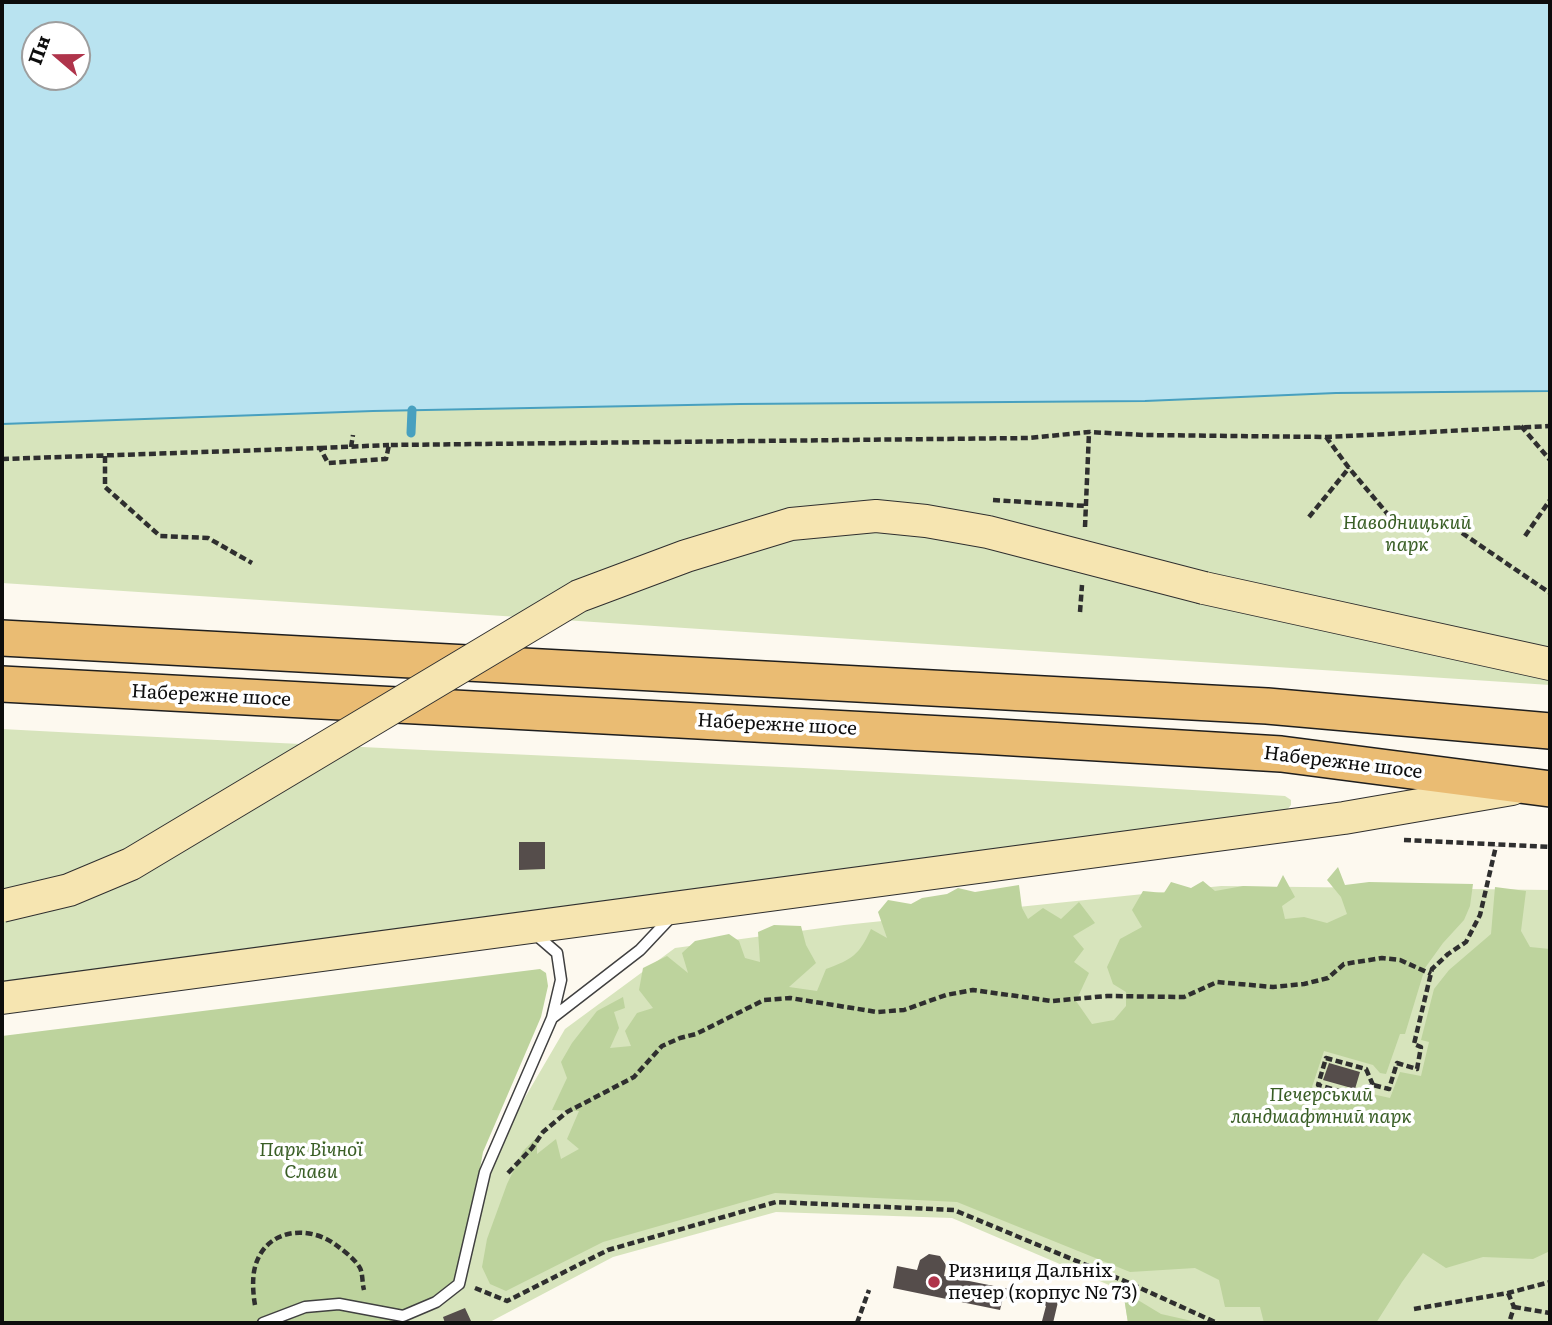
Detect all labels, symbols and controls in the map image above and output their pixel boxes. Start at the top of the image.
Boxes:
north arrow [21,21,91,91]
text: Пн [20,31,56,68]
park label: Наводницький парк [1342,512,1472,556]
street label: Набережне шосе [131,680,291,712]
street label: Набережне шосе [697,709,857,741]
street label: Набережне шосе [1262,742,1424,784]
park label: Печерський ландшафтний парк [1230,1084,1412,1128]
park label: Парк Вічної Слави [259,1139,363,1183]
place label: Ризниця Дальніх печер (корпус № 73) [948,1260,1138,1304]
marker: Ризниця Дальніх печер (корпус № 73) [926,1274,942,1290]

